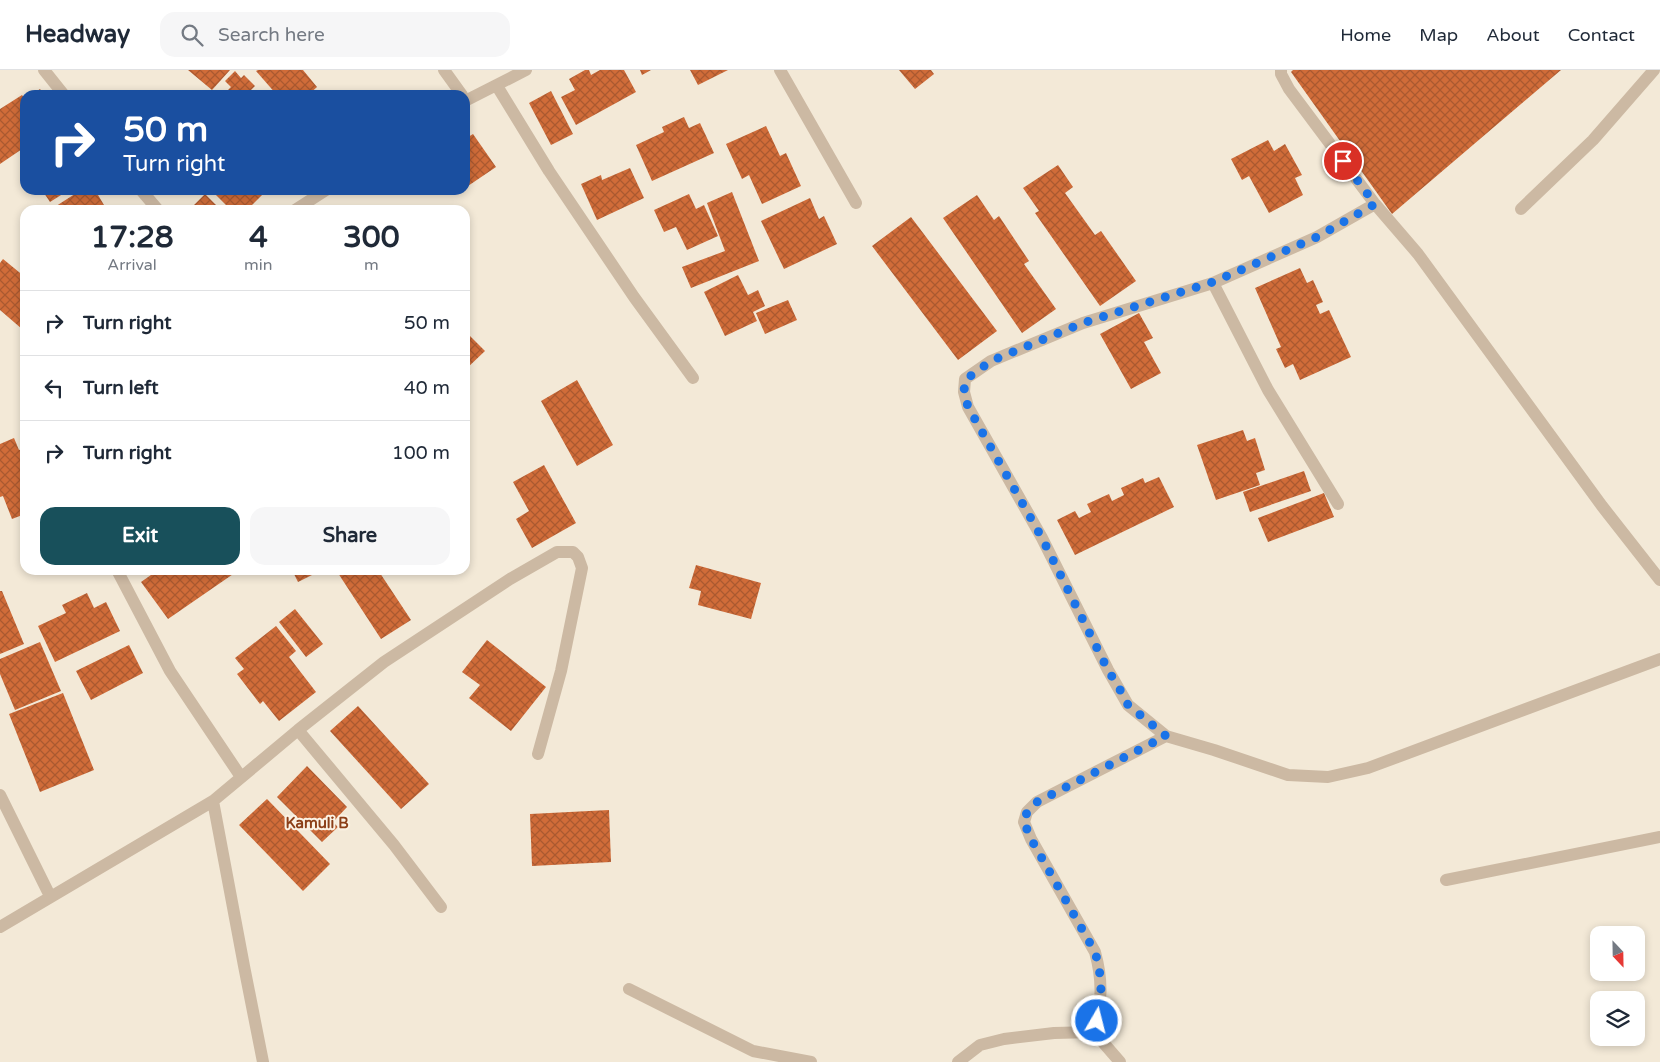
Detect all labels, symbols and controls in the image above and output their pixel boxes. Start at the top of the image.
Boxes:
search box [160,12,510,57]
text: Headway [25,20,130,49]
icon: search [178,21,206,49]
text: Search here [218,24,325,46]
text: Home [1340,24,1391,46]
text: Map [1419,24,1458,46]
text: About [1486,24,1540,46]
text: Contact [1568,24,1635,46]
text: 50 m [123,109,208,151]
icon: right [40,110,105,175]
pin [1322,140,1364,182]
icon: arrive [1329,147,1357,175]
text: Turn right [123,151,225,177]
text: 17:28 [90,219,174,256]
text: 4 [249,219,268,256]
text: 300 [343,219,400,256]
text: Arrival [107,255,157,275]
text: min [244,255,273,275]
text: m [364,255,379,275]
icon: right [40,309,68,337]
text: Turn right [83,312,171,334]
text: 50 m [404,312,450,334]
icon: left [40,374,68,402]
text: Turn left [83,377,159,399]
text: 40 m [404,377,450,399]
icon: right [40,439,68,467]
text: Turn right [83,442,171,464]
text: 100 m [392,442,450,464]
button: Exit [40,507,240,565]
button: Share [250,507,450,565]
district label: Kamuli B [285,814,349,832]
north arrow [1590,926,1645,981]
map controls [1590,926,1645,1046]
button: layers [1590,991,1645,1046]
position arrow [1070,994,1122,1046]

